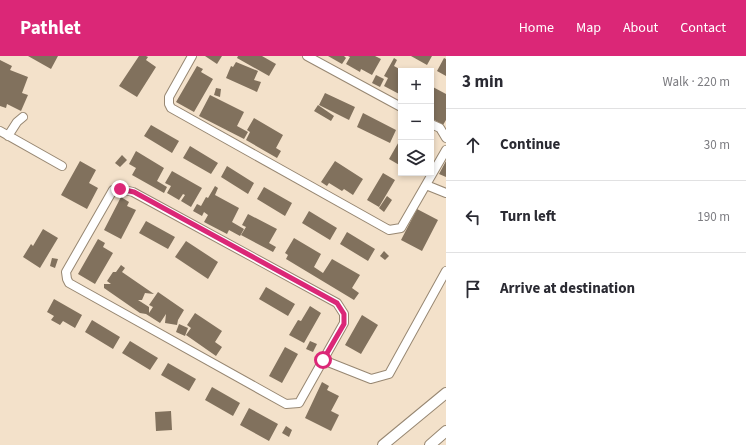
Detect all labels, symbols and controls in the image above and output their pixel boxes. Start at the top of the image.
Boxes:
text: Pathlet [20,15,81,42]
text: Home [519,18,554,38]
text: Map [576,18,601,38]
text: About [623,18,658,38]
text: Contact [680,18,726,38]
map controls [398,68,434,176]
button: + [398,68,434,104]
text: 3 min [462,70,503,94]
text: Walk · 220 m [662,73,730,91]
button: − [398,104,434,140]
icon: ahead [462,134,484,156]
text: Continue [500,134,560,155]
text: 30 m [704,136,730,154]
button: layers [398,140,434,176]
route end [111,180,129,198]
icon: left [462,206,484,228]
text: Turn left [500,206,556,227]
text: 190 m [697,208,730,226]
icon: arrive [462,278,484,300]
text: Arrive at destination [500,278,635,299]
route start [314,351,332,369]

